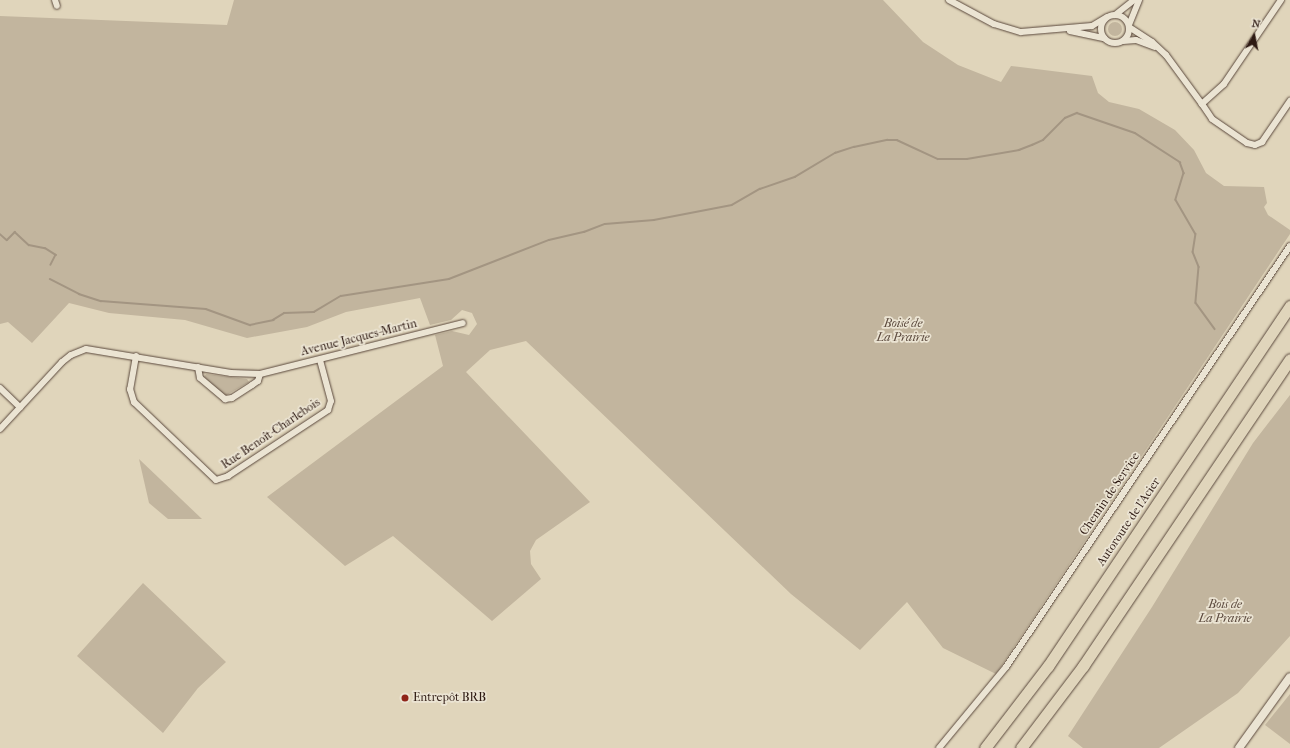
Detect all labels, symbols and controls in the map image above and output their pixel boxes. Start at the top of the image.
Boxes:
north arrow [1234,16,1274,56]
text: N [1251,17,1261,31]
street label: Avenue Jacques-Martin [299,317,419,359]
park label: Boisé de La Prairie [877,317,929,345]
street label: Rue Benoît-Charlebois [219,396,323,472]
street label: Chemin de Service [1077,450,1143,538]
street label: Autoroute de l'Acier [1094,475,1164,569]
park label: Bois de La Prairie [1199,598,1251,626]
place label: Entrepôt BRB [413,691,486,705]
marker: Entrepôt BRB [400,693,410,703]

